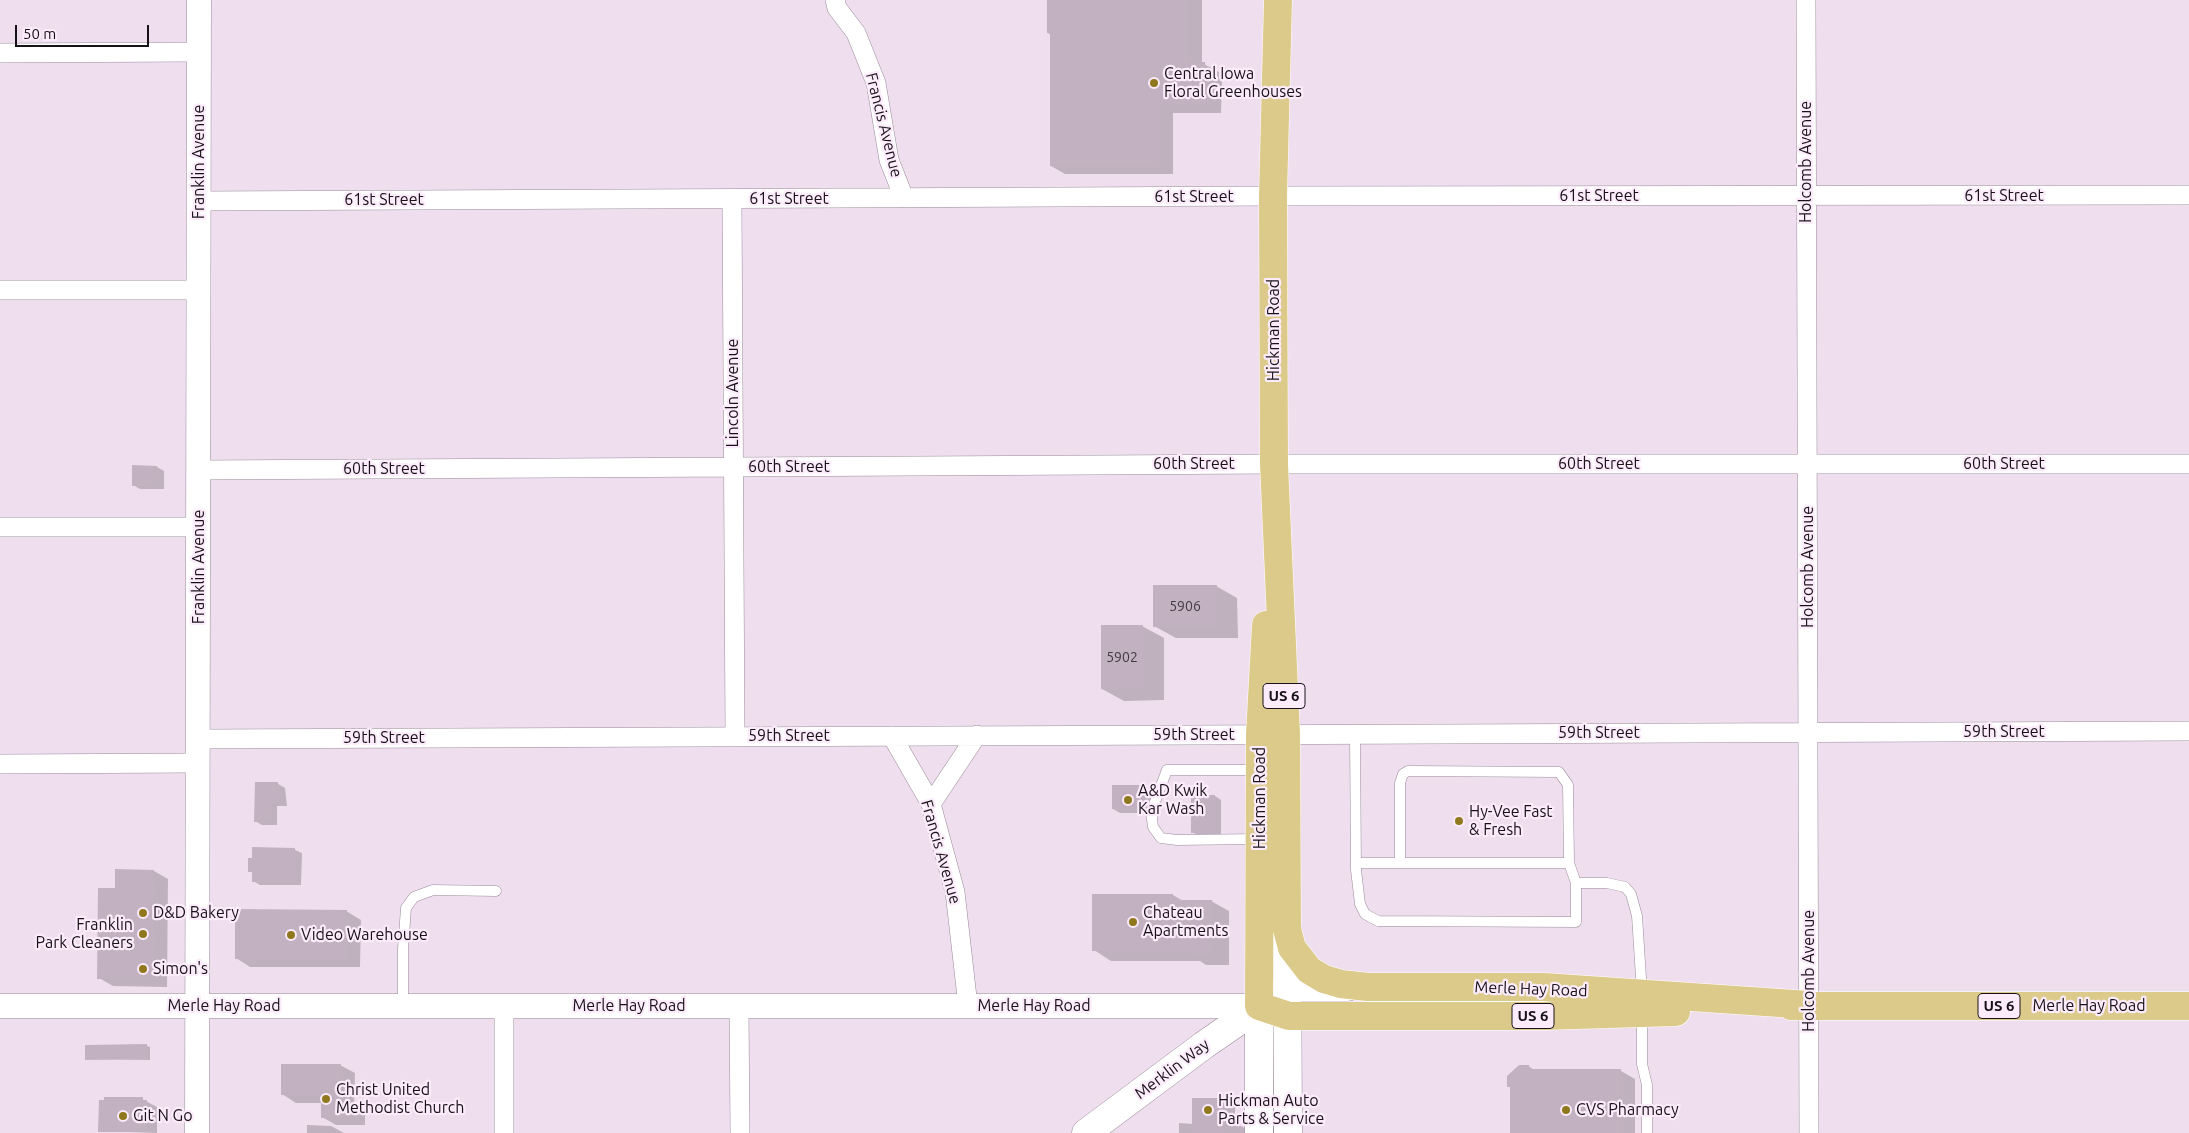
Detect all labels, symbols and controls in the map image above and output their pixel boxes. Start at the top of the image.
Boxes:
scale bar [18,15,151,47]
text: 50 m [23,25,56,42]
place label: Central Iowa Floral Greenhouses [1164,64,1302,102]
street label: Francis Avenue [862,71,906,179]
marker: Central Iowa Floral Greenhouses [1148,77,1160,89]
street label: Holcomb Avenue [1796,101,1816,223]
street label: Franklin Avenue [189,105,209,219]
street label: 61st Street [1559,186,1639,206]
street label: 61st Street [1964,186,2044,206]
street label: 61st Street [1154,187,1234,207]
street label: 61st Street [749,189,829,209]
street label: 61st Street [344,190,424,210]
street label: Hickman Road [1264,279,1284,381]
street label: Lincoln Avenue [723,339,743,447]
street label: 60th Street [1153,454,1235,474]
street label: 60th Street [1558,454,1640,474]
street label: 60th Street [1963,454,2045,474]
street label: 60th Street [748,457,830,477]
street label: 60th Street [343,459,425,479]
street label: Holcomb Avenue [1798,506,1818,628]
street label: Franklin Avenue [189,510,209,624]
house number: 5906 [1169,598,1201,614]
house number: 5902 [1106,649,1138,665]
road number: US 6 [1263,684,1305,708]
street label: 59th Street [1963,722,2045,742]
street label: 59th Street [1558,723,1640,743]
street label: 59th Street [1153,725,1235,745]
street label: 59th Street [748,726,830,746]
street label: 59th Street [343,728,425,748]
street label: Hickman Road [1250,747,1270,849]
place label: A&D Kwik Kar Wash [1138,781,1207,819]
marker: A&D Kwik Kar Wash [1122,794,1134,806]
street label: Francis Avenue [917,798,965,906]
place label: Hy-Vee Fast & Fresh [1469,802,1553,840]
marker: Hy-Vee Fast & Fresh [1453,815,1465,827]
place label: D&D Bakery [153,903,239,923]
place label: Chateau Apartments [1143,903,1228,941]
marker: D&D Bakery [137,907,149,919]
street label: Holcomb Avenue [1799,910,1819,1032]
place label: Franklin Park Cleaners [36,915,133,953]
marker: Chateau Apartments [1127,916,1139,928]
place label: Video Warehouse [301,925,428,945]
marker: Franklin Park Cleaners [137,928,149,940]
marker: Video Warehouse [285,929,297,941]
place label: Simon's [153,959,208,979]
marker: Simon's [137,963,149,975]
street label: Merle Hay Road [1474,977,1588,1001]
road number: US 6 [1978,994,2020,1018]
street label: Merle Hay Road [167,996,281,1016]
street label: Merle Hay Road [572,996,686,1016]
street label: Merle Hay Road [977,996,1091,1016]
street label: Merle Hay Road [2032,996,2146,1016]
road number: US 6 [1512,1004,1554,1028]
street label: Merklin Way [1131,1035,1213,1103]
place label: Christ United Methodist Church [336,1080,464,1118]
place label: Hickman Auto Parts & Service [1218,1091,1324,1129]
marker: Christ United Methodist Church [320,1093,332,1105]
place label: CVS Pharmacy [1576,1100,1679,1120]
marker: Hickman Auto Parts & Service [1202,1104,1214,1116]
marker: CVS Pharmacy [1560,1104,1572,1116]
place label: Git N Go [133,1106,193,1126]
marker: Git N Go [117,1110,129,1122]

